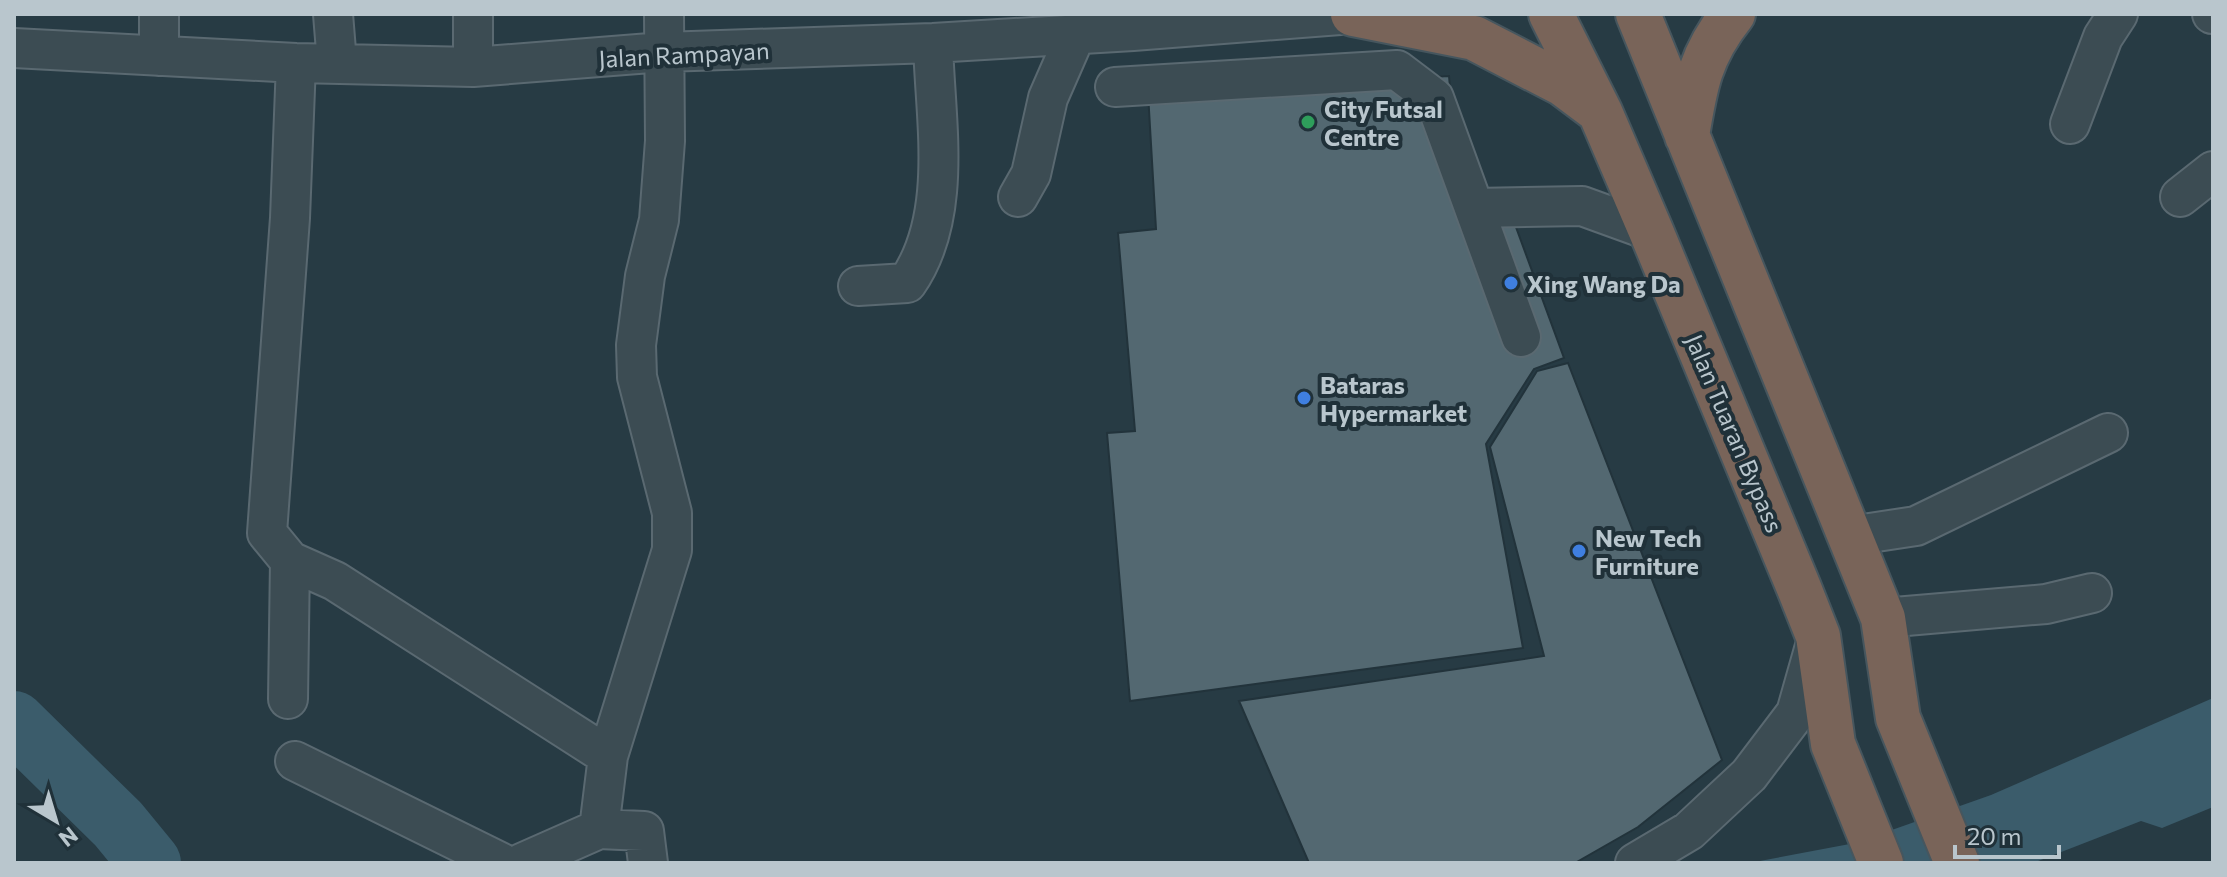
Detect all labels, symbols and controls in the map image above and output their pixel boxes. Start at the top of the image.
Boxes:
street label: Jalan Rampayan [598,35,770,73]
place label: City Futsal Centre [1324,94,1443,151]
marker: City Futsal Centre [1299,113,1317,131]
place label: Xing Wang Da [1527,269,1681,298]
marker: Xing Wang Da [1502,274,1520,292]
street label: Jalan Tuaran Bypass [1680,330,1790,536]
place label: Bataras Hypermarket [1320,370,1467,427]
marker: Bataras Hypermarket [1295,389,1313,407]
place label: New Tech Furniture [1595,523,1702,580]
marker: New Tech Furniture [1570,542,1588,560]
north arrow [16,781,96,861]
scale bar [1955,809,2059,859]
text: N [54,821,83,853]
text: 20 m [1967,821,2021,850]

